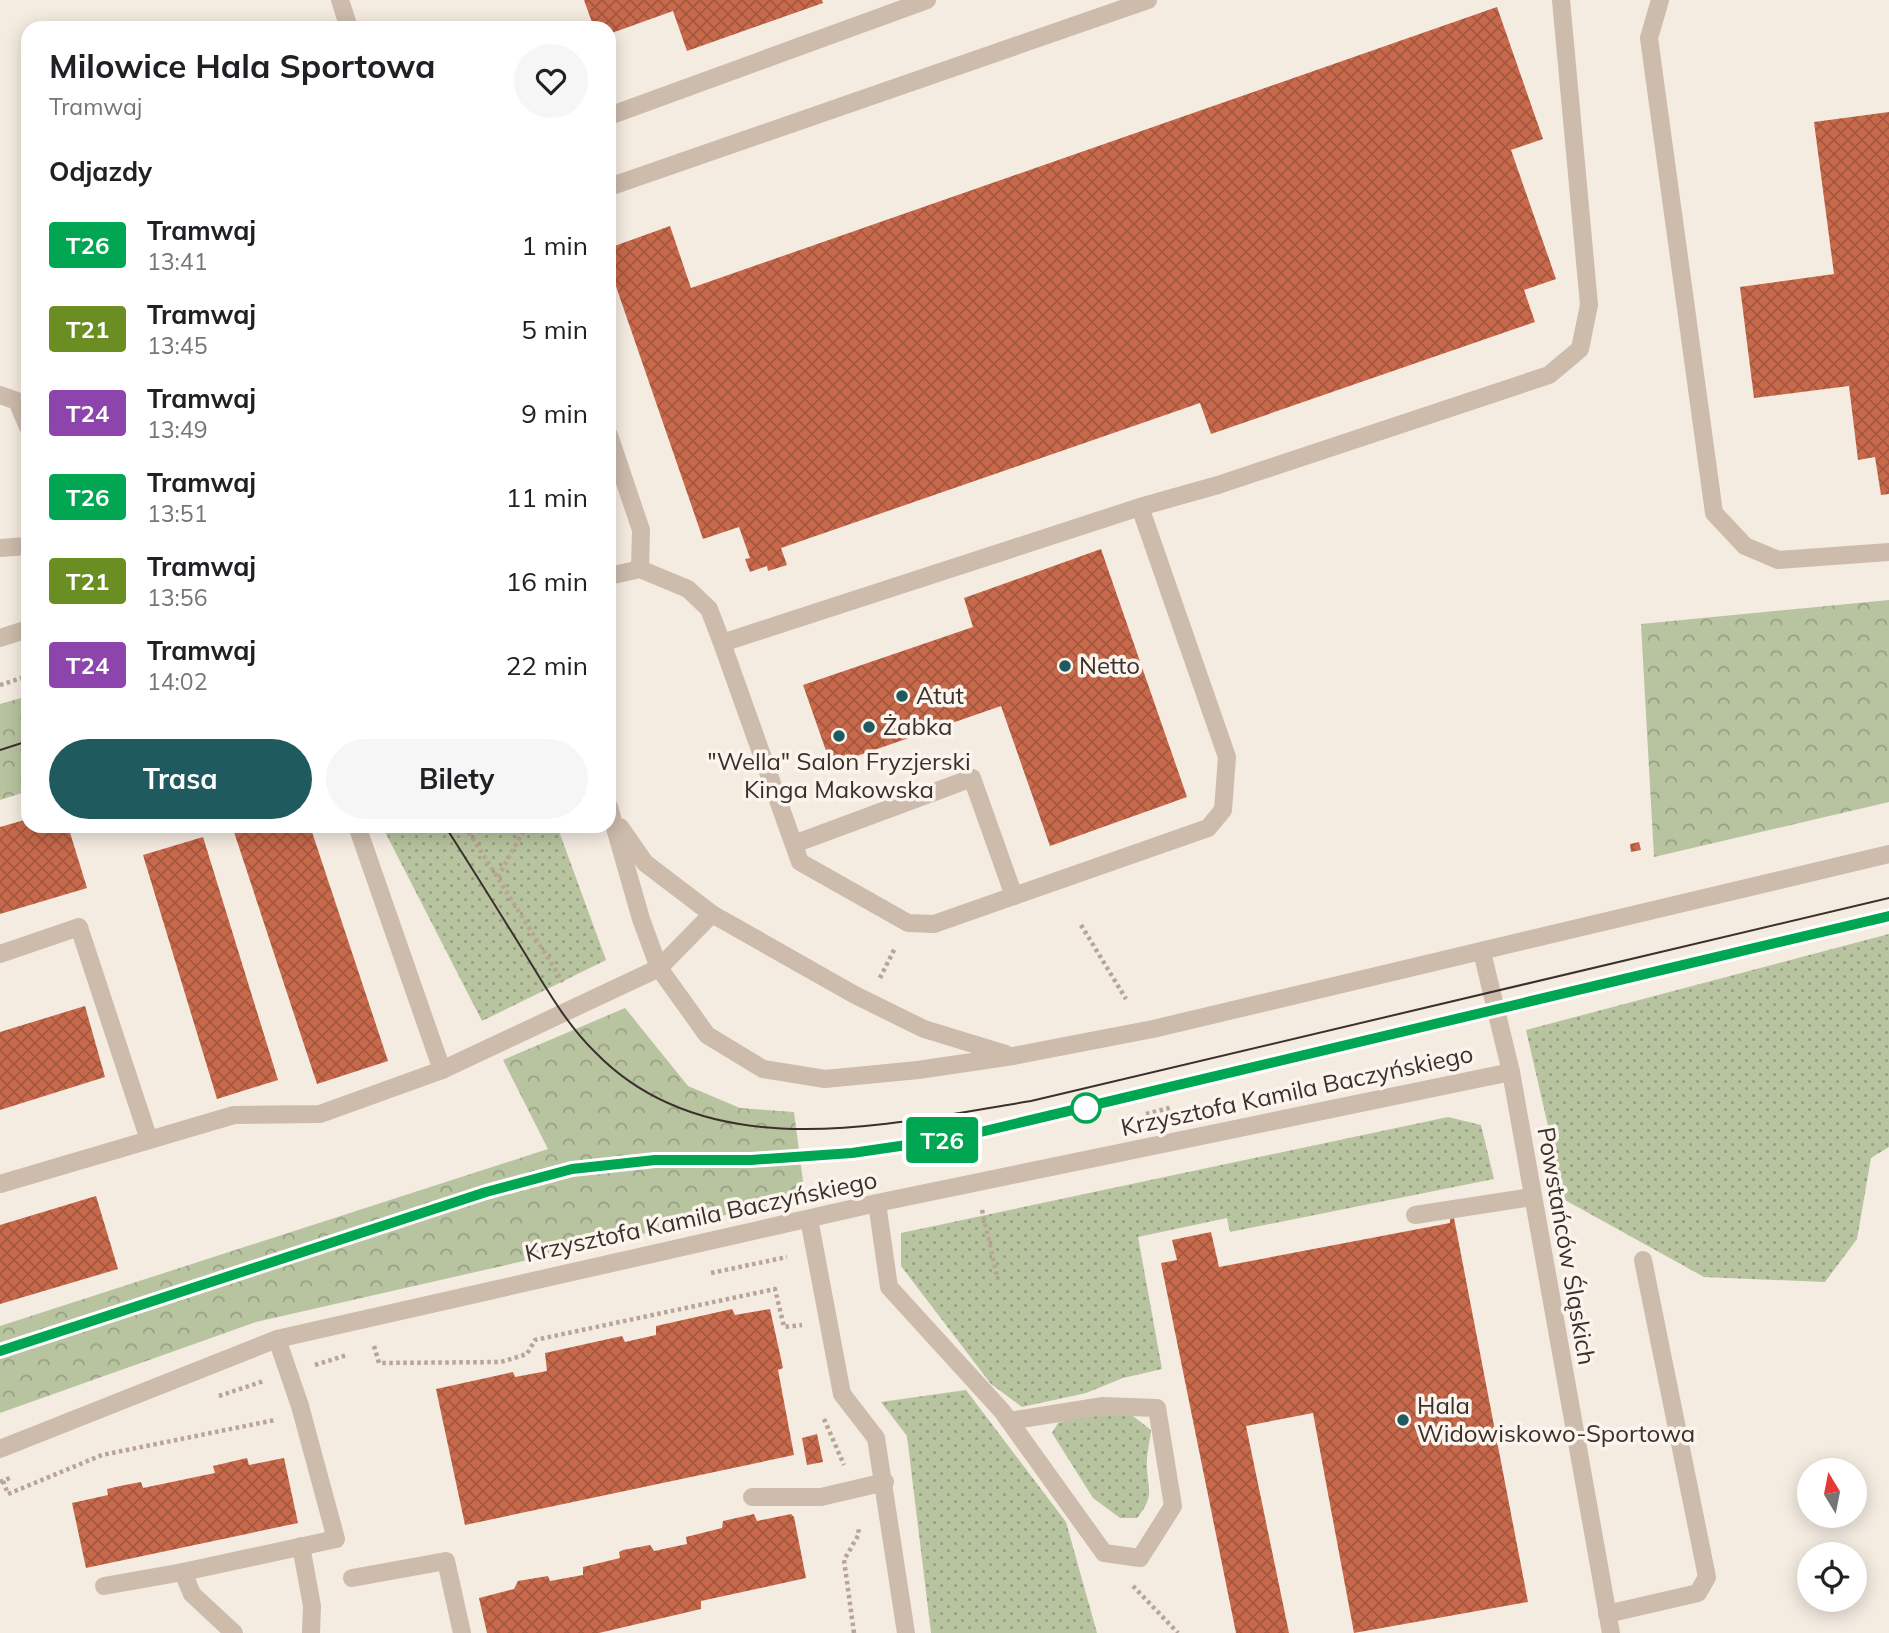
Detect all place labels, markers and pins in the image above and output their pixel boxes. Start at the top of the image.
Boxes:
place label: Netto [1079,650,1140,680]
marker: Netto [1057,658,1073,674]
place label: Atut [916,680,964,710]
marker: Atut [894,688,910,704]
place label: Żabka [883,711,953,741]
marker: Żabka [861,719,877,735]
marker: "Wella" Salon Fryzjerski Kinga Makowska [831,728,847,744]
place label: "Wella" Salon Fryzjerski Kinga Makowska [707,746,971,804]
unlabelled marker [1071,1093,1101,1123]
place label: Hala Widowiskowo-Sportowa [1417,1390,1695,1448]
marker: Hala Widowiskowo-Sportowa [1395,1412,1411,1428]

